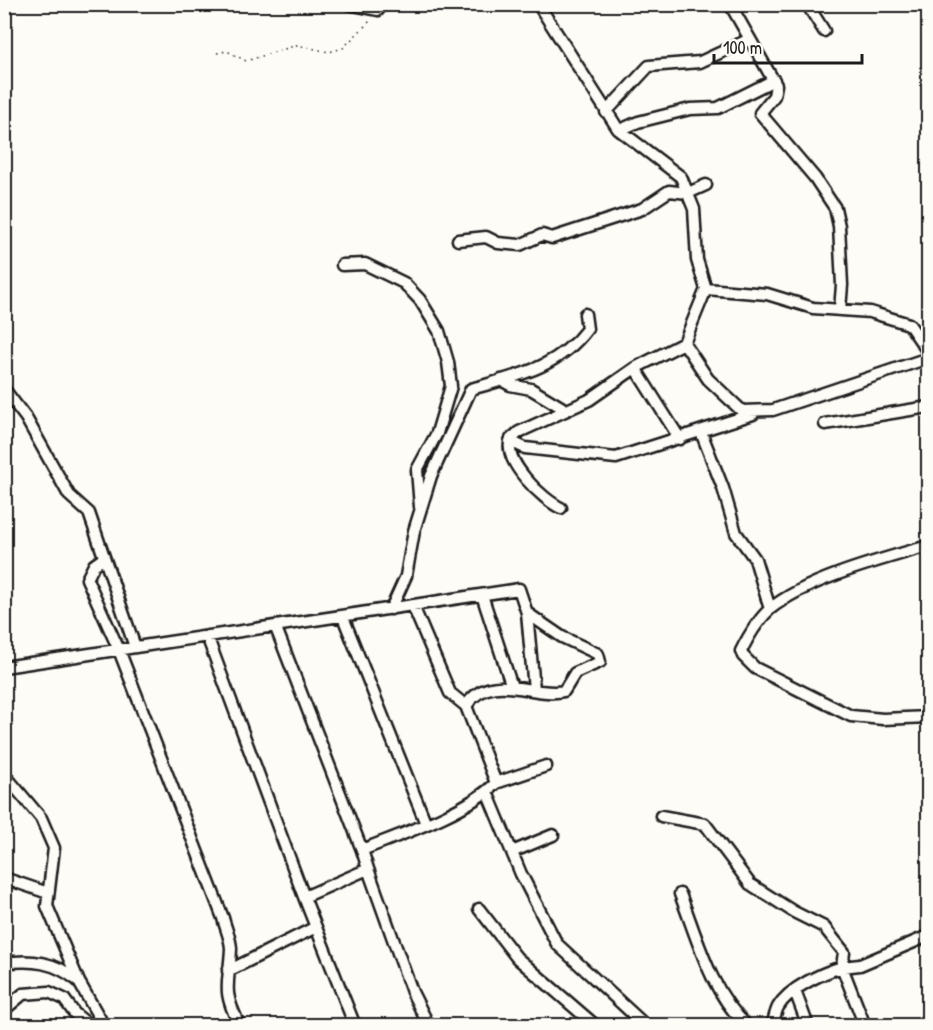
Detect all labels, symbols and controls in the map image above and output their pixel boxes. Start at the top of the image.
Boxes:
scale bar [714,27,862,65]
text: 100 m [723,35,762,60]

